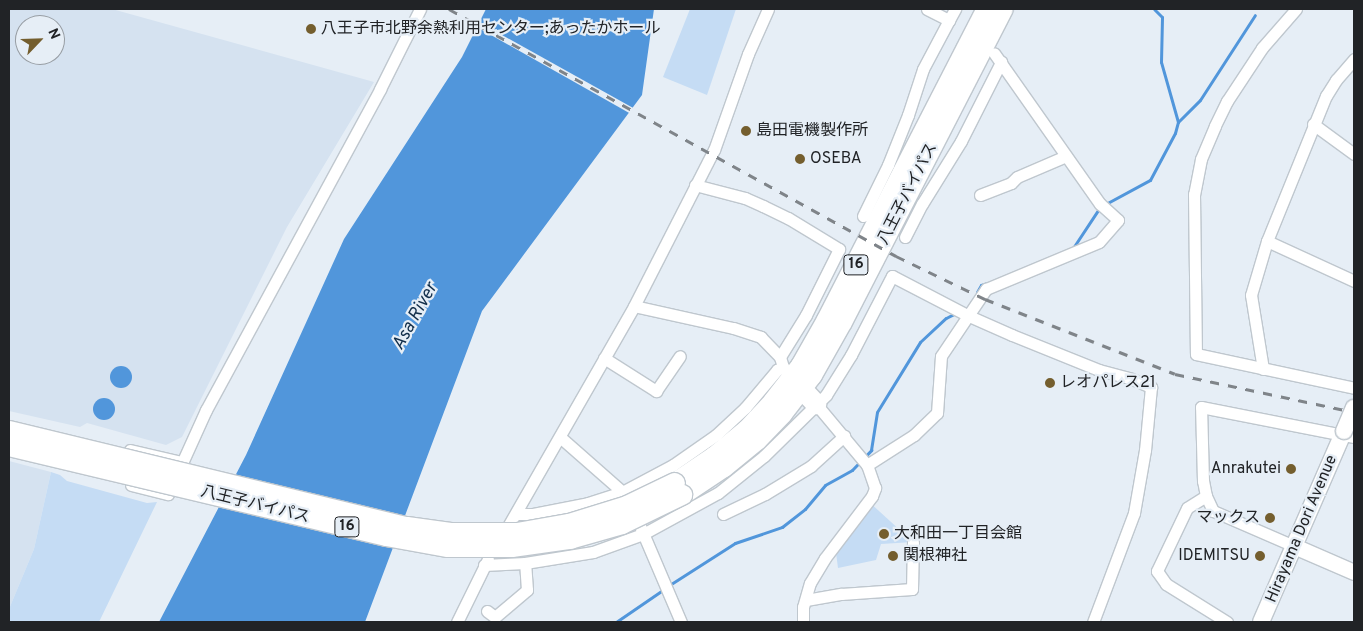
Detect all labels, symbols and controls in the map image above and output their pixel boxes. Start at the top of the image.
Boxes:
north arrow [15,15,65,65]
place label: 八王子市北野余熱利用センター;あったかホール [321,19,661,39]
marker: 八王子市北野余熱利用センター;あったかホール [305,23,317,35]
text: N [43,26,63,42]
place label: 島田電機製作所 [756,121,868,141]
marker: 島田電機製作所 [740,125,752,137]
street label: 八王子バイパス [874,140,942,248]
place label: OSEBA [810,149,862,169]
marker: OSEBA [794,153,806,165]
road number: 16 [842,252,870,278]
water label: Asa River [389,280,443,354]
place label: レオパレス21 [1060,373,1156,393]
marker: レオパレス21 [1044,377,1056,389]
street label: Hirayama Dori Avenue [1262,452,1342,606]
place label: Anrakutei [1211,459,1281,479]
marker: Anrakutei [1285,463,1297,475]
street label: 八王子バイパス [198,482,312,528]
place label: マックス [1196,508,1260,528]
marker: マックス [1264,512,1276,524]
road number: 16 [333,514,361,540]
place label: 大和田一丁目会館 [894,524,1022,544]
marker: 大和田一丁目会館 [878,528,890,540]
place label: 関根神社 [903,546,967,566]
place label: IDEMITSU [1178,546,1250,566]
marker: 関根神社 [887,550,899,562]
marker: IDEMITSU [1254,550,1266,562]

